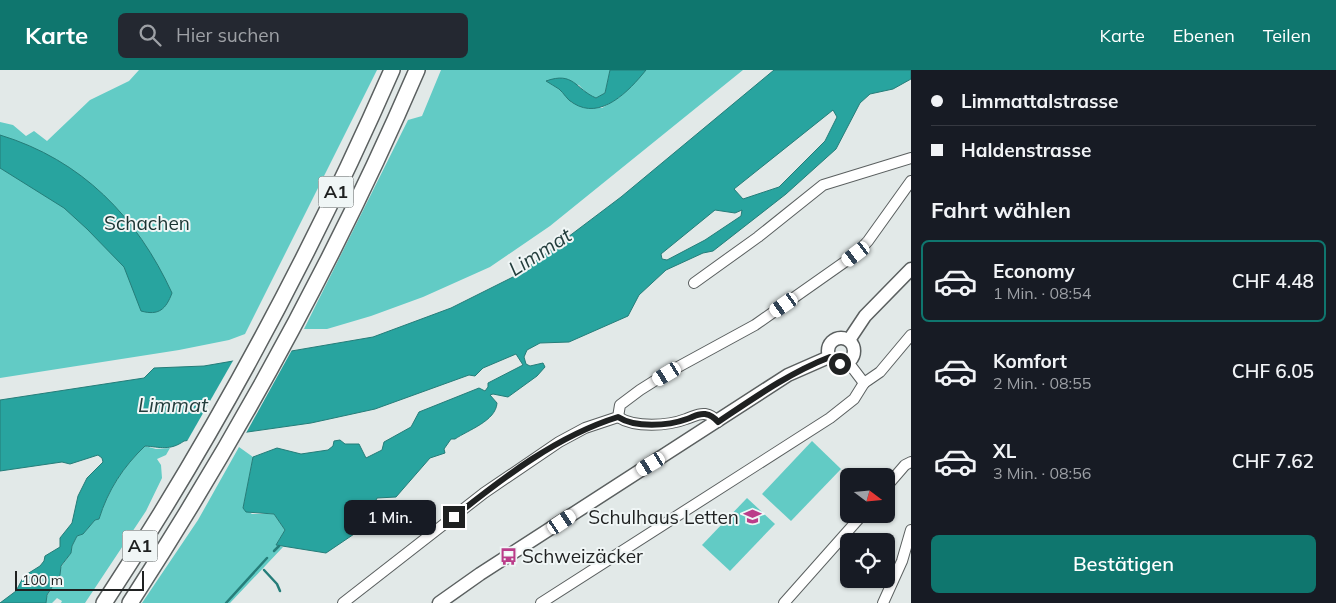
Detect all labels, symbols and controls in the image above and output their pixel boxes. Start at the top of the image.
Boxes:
search box [118,13,468,58]
text: Karte [25,20,88,50]
icon: search [136,21,164,49]
text: Hier suchen [176,23,280,47]
text: Karte [1099,24,1145,47]
text: Ebenen [1173,24,1235,47]
text: Teilen [1263,24,1311,47]
text: Limmattalstrasse [961,89,1118,113]
text: Haldenstrasse [961,138,1091,162]
road number: A1 [318,176,354,208]
text: Fahrt wählen [931,196,1071,224]
park label: Schachen [104,211,190,235]
water label: Limmat [504,222,577,281]
car [839,239,872,269]
icon: car [933,259,978,304]
text: Economy [993,259,1075,283]
text: CHF 4.48 [1232,269,1314,293]
text: 1 Min. · 08:54 [993,283,1091,303]
car [767,290,800,320]
icon: car [933,349,978,394]
text: Komfort [993,349,1067,373]
route start [829,353,851,375]
text: CHF 6.05 [1232,359,1314,383]
car [650,360,683,388]
text: 2 Min. · 08:55 [993,373,1091,393]
water label: Limmat [138,392,209,417]
icon: car [933,439,978,484]
text: XL [993,439,1016,463]
text: CHF 7.62 [1232,449,1314,473]
car [634,450,667,478]
text: 3 Min. · 08:56 [993,463,1091,483]
north arrow [840,468,895,522]
map controls [840,468,895,588]
callout: 1 Min. [344,500,436,534]
place label: Schulhaus Letten [588,505,739,529]
route end [443,506,465,528]
text: 1 Min. [368,507,412,527]
car [545,507,578,537]
school or university icon: Schulhaus Letten [743,507,763,527]
road number: A1 [122,531,158,562]
button: locate [840,533,895,588]
button: Bestätigen [931,535,1316,593]
place label: Schweizäcker [522,544,643,568]
bus stop icon: Schweizäcker [498,546,518,566]
scale bar [15,568,144,591]
text: 100 m [22,571,63,589]

